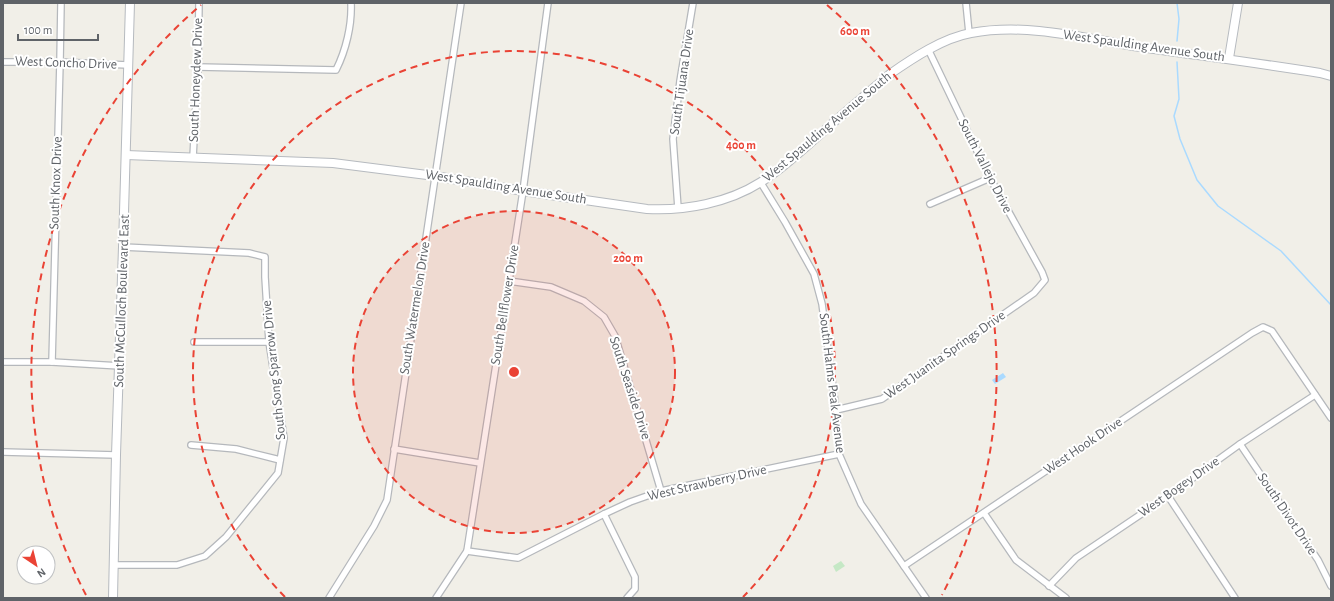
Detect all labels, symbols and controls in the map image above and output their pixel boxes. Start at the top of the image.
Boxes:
scale bar [18,16,98,42]
street label: South Honeydew Drive [187,18,205,142]
text: 100 m [24,24,52,36]
text: 600 m [840,25,870,37]
street label: South Tijuana Drive [668,28,696,136]
street label: West Spaulding Avenue South [1062,28,1226,64]
street label: West Concho Drive [15,54,117,72]
street label: West Spaulding Avenue South [760,69,894,185]
street label: South Vallejo Drive [955,117,1015,215]
street label: South Knox Drive [47,136,65,230]
text: 400 m [726,139,756,151]
street label: West Spaulding Avenue South [424,167,588,207]
street label: South McCulloch Boulevard East [112,214,132,388]
street label: South Watermelon Drive [398,241,432,375]
street label: South Bellflower Drive [489,244,521,366]
text: 200 m [613,252,643,264]
street label: South Song Sparrow Drive [260,299,288,441]
street label: West Juanita Springs Drive [882,308,1008,402]
street label: South Hahns Peak Avenue [816,312,848,454]
street label: South Seaside Drive [607,335,653,441]
centre of rings [507,365,521,379]
street label: West Hook Drive [1041,415,1125,477]
street label: West Bogey Drive [1136,454,1222,520]
street label: West Strawberry Drive [646,462,768,504]
street label: South Divot Drive [1255,471,1319,557]
north arrow [16,545,56,585]
text: N [35,566,48,579]

